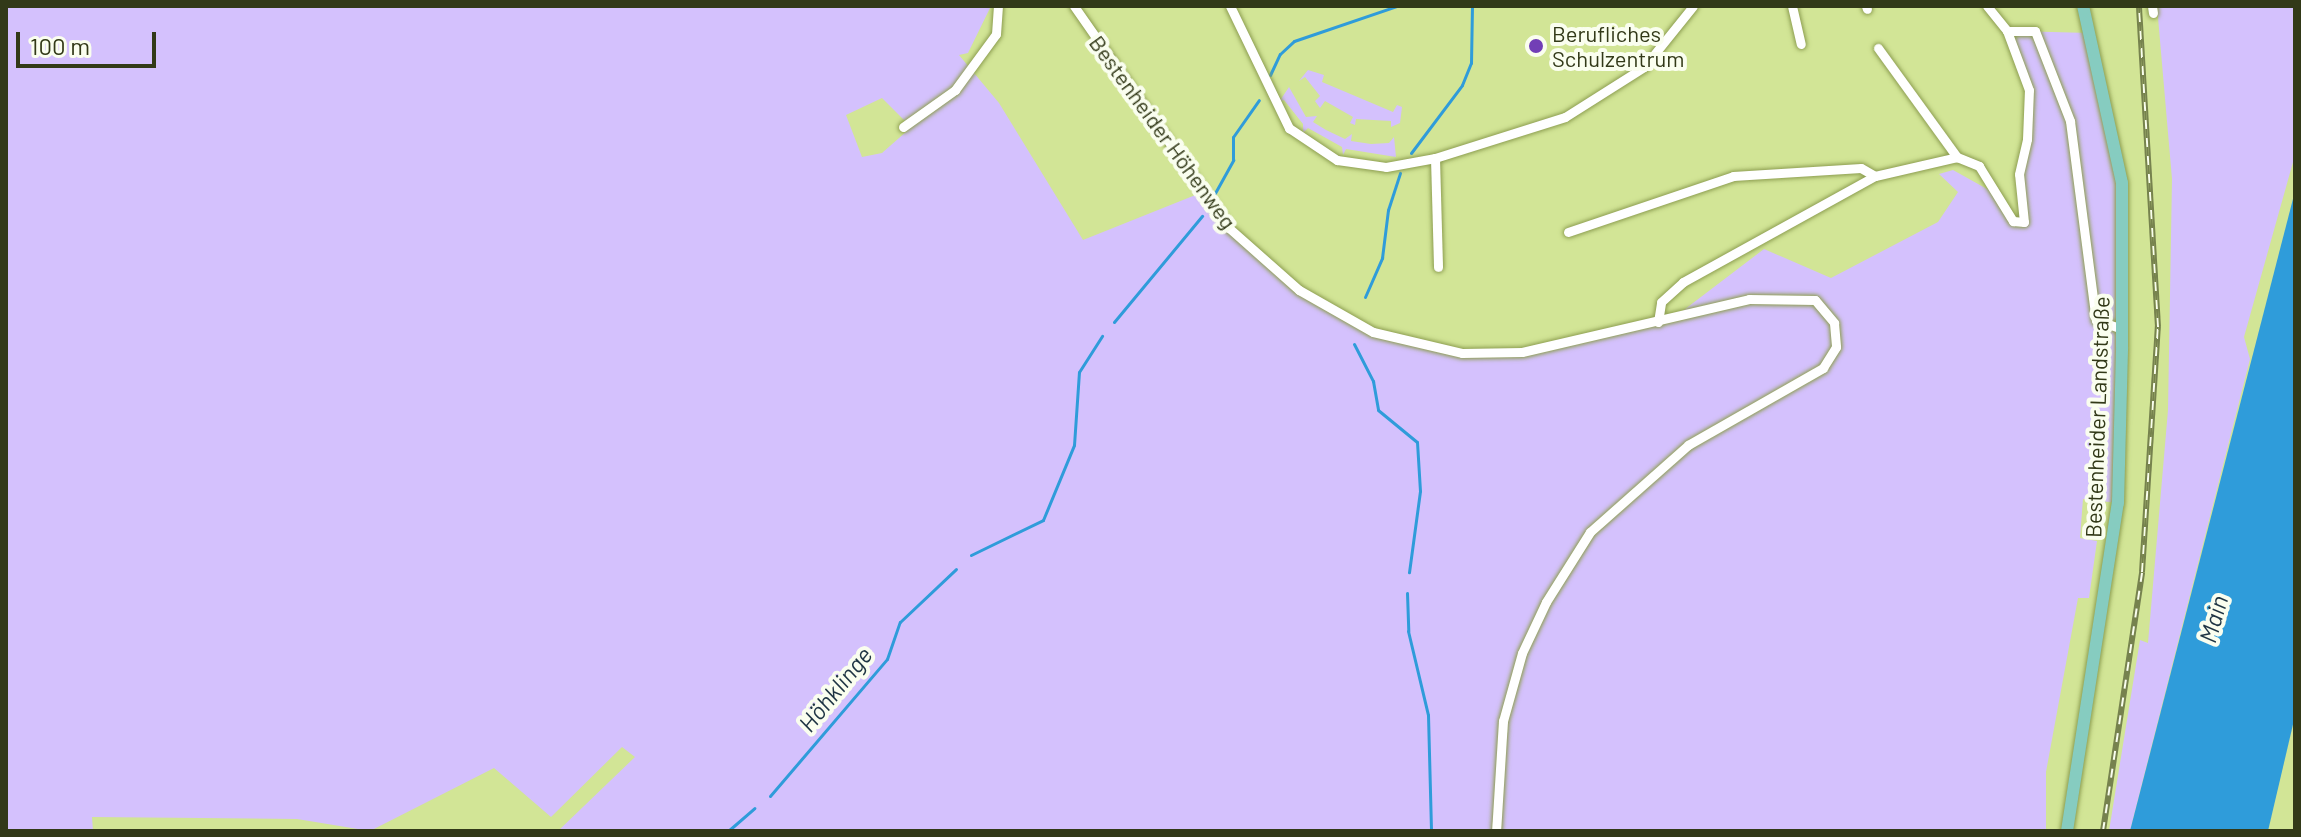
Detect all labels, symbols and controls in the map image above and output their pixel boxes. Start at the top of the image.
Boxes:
scale bar [20,16,160,66]
place label: Berufliches Schulzentrum [1552,20,1684,72]
street label: Bestenheider Höhenweg [1084,30,1242,234]
text: 100 m [30,31,90,60]
marker: Berufliches Schulzentrum [1527,37,1545,55]
street label: Bestenheider Landstraße [2080,296,2114,538]
water label: Main [2193,592,2233,646]
water label: Höhklinge [792,641,878,737]

